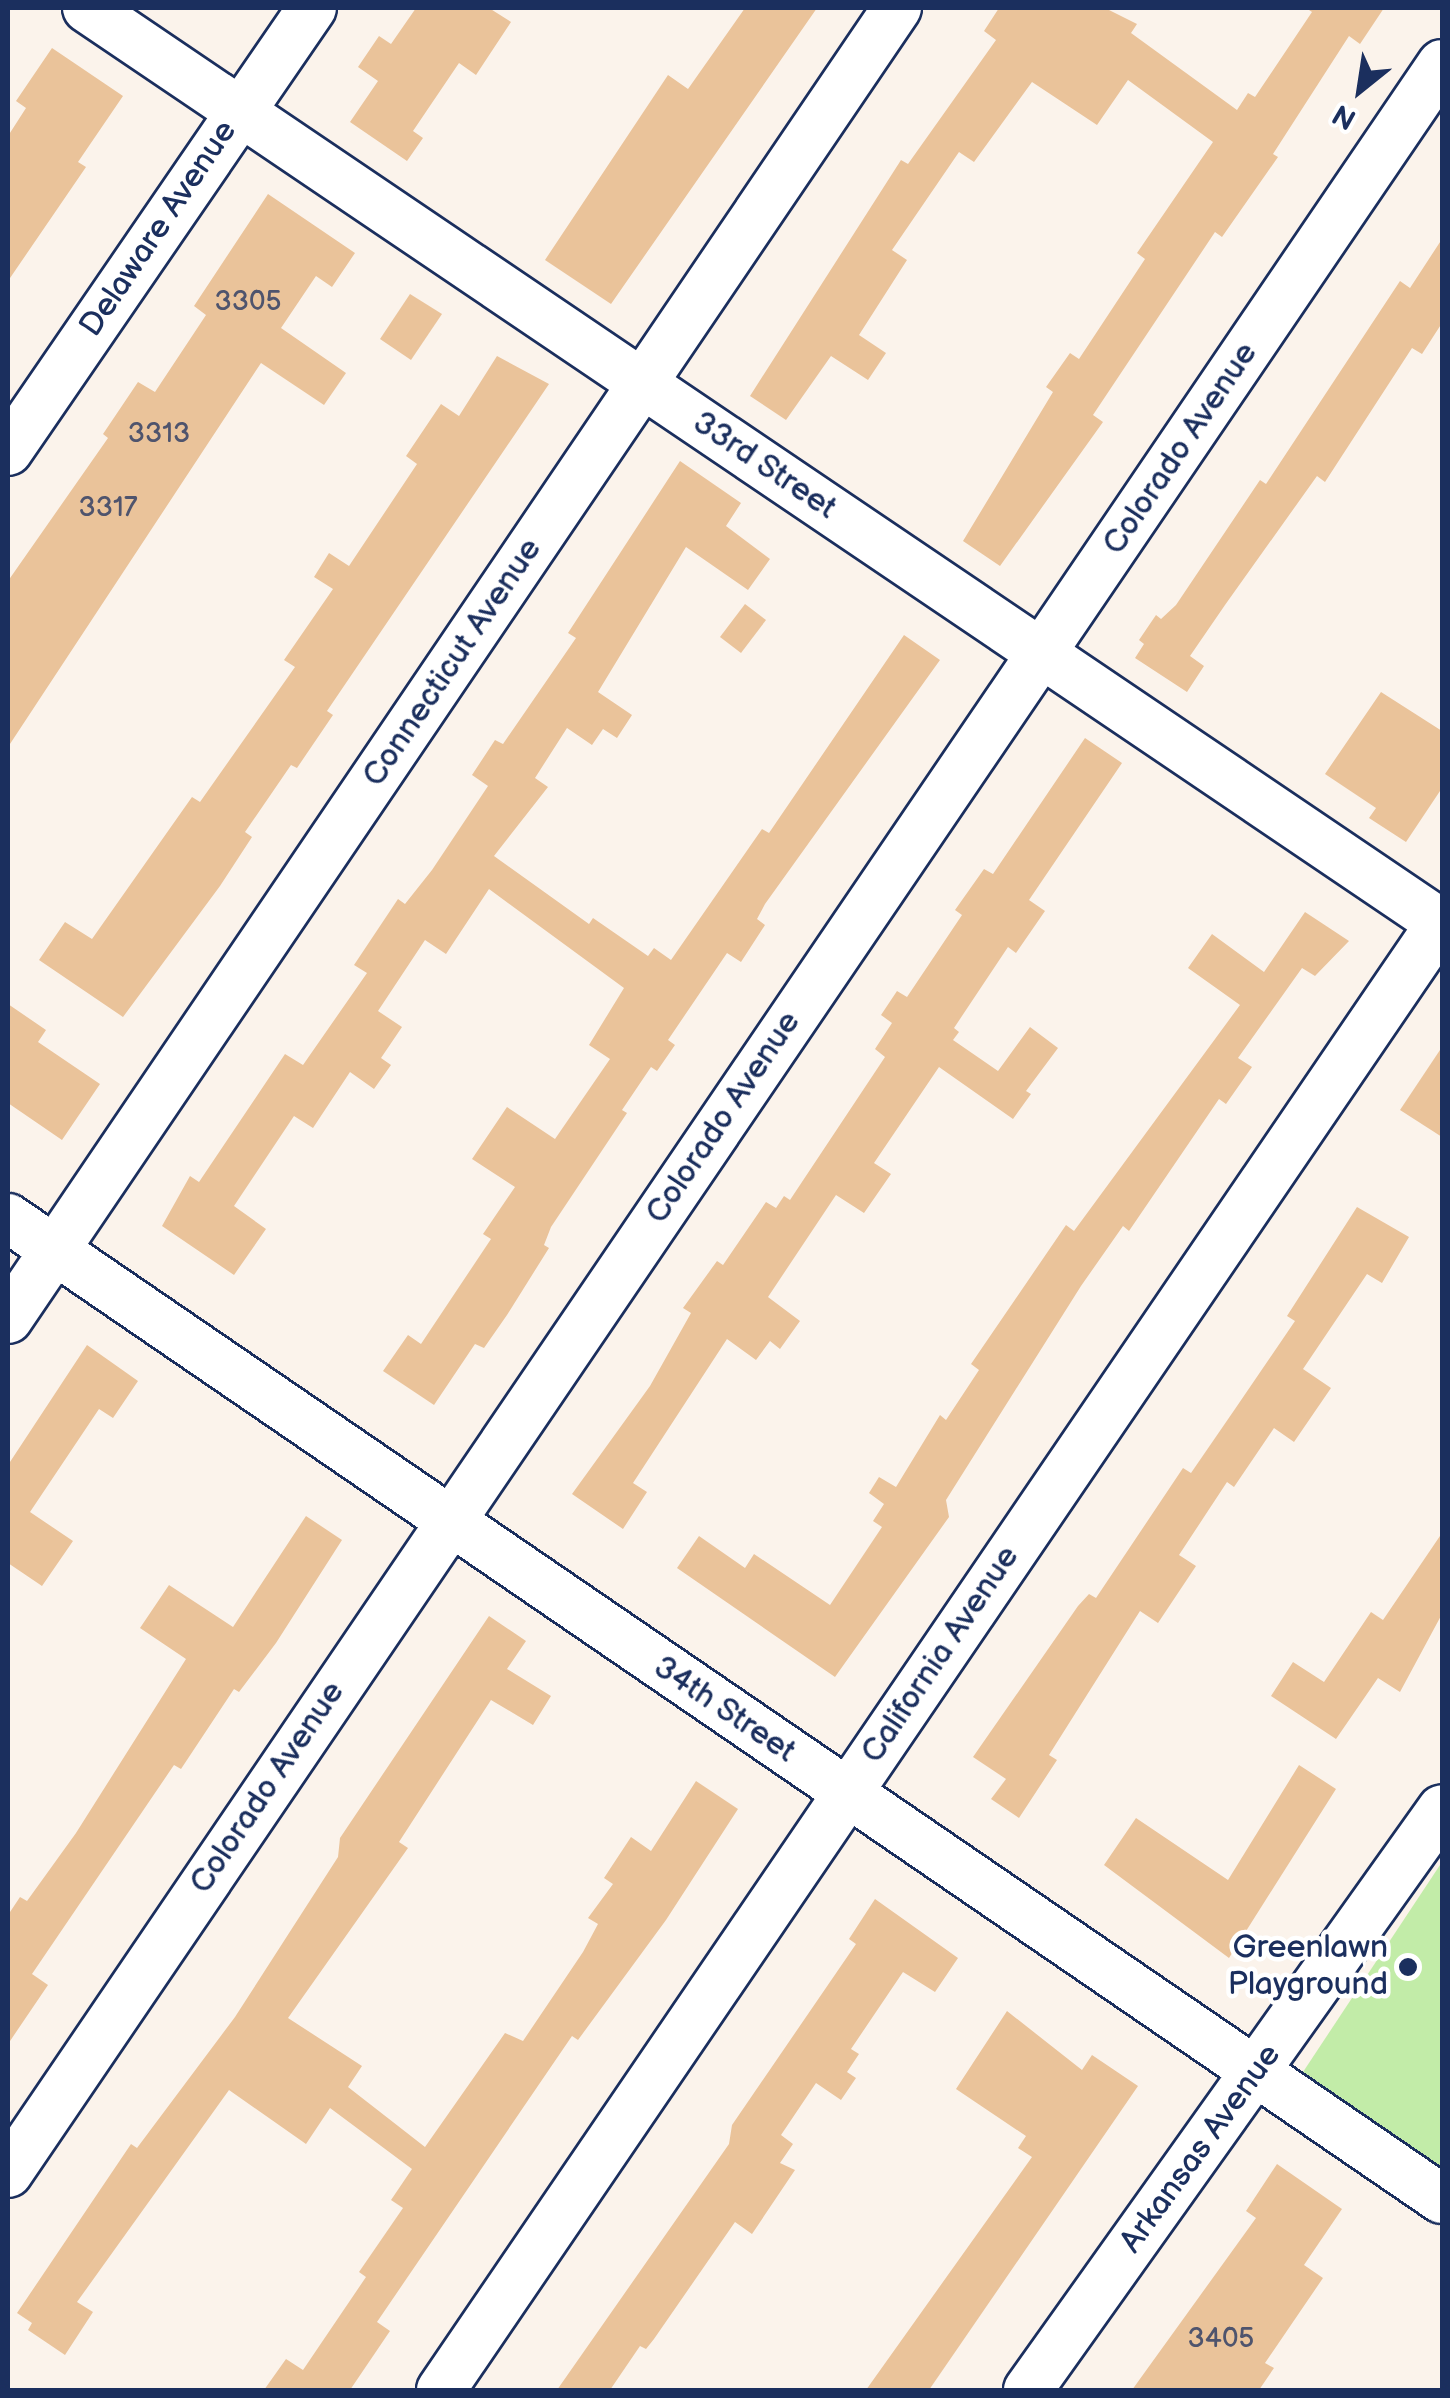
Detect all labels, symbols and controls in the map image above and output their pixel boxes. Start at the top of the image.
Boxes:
north arrow [1310,40,1410,140]
text: N [1327,97,1362,136]
street label: Delaware Avenue [73,114,245,344]
house number: 3305 [215,285,281,319]
street label: Colorado Avenue [1096,336,1266,562]
street label: 33rd Street [685,404,843,528]
house number: 3313 [128,417,190,451]
house number: 3317 [78,491,138,525]
street label: Connecticut Avenue [356,532,550,794]
street label: Colorado Avenue [639,1005,809,1231]
street label: California Avenue [854,1539,1028,1771]
street label: 34th Street [646,1648,802,1772]
street label: Colorado Avenue [183,1675,353,1901]
place label: Greenlawn Playground [1228,1930,1388,2005]
marker: Greenlawn Playground [1397,1956,1419,1978]
street label: Arkansas Avenue [1113,2037,1289,2261]
house number: 3405 [1188,2322,1254,2356]

